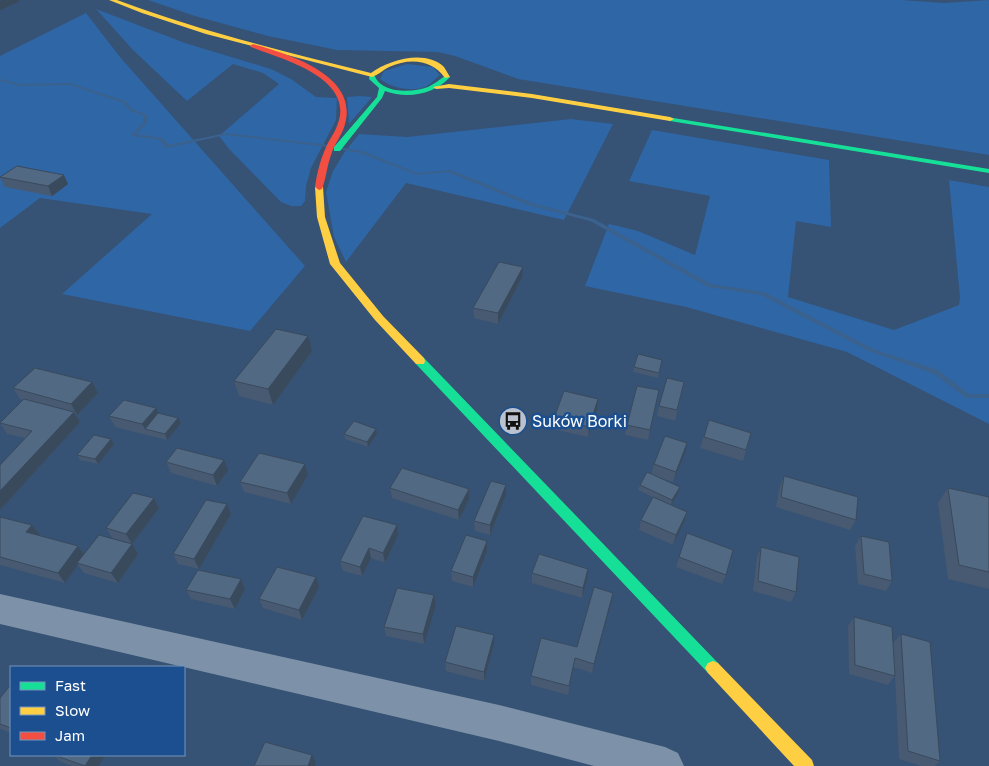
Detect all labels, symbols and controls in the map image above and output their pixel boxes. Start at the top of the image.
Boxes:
bus stop icon: Suków Borki [498,406,528,436]
place label: Suków Borki [532,411,627,431]
legend [10,666,185,756]
text: Fast [55,676,86,694]
text: Slow [55,701,90,719]
text: Jam [55,726,85,744]

